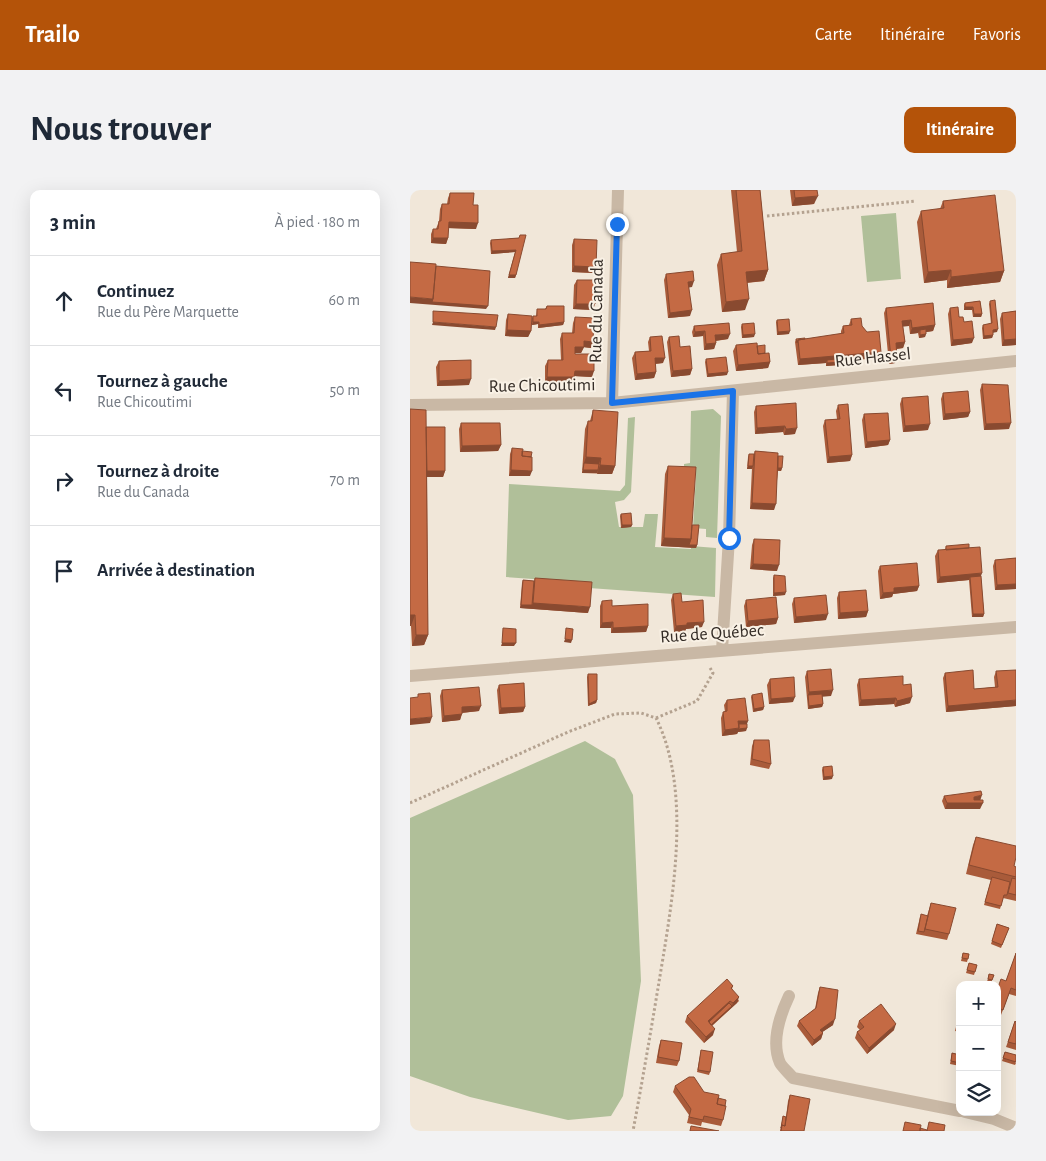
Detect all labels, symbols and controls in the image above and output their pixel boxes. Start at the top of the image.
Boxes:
text: Trailo [25,23,80,47]
text: Carte [815,26,852,44]
text: Itinéraire [880,26,945,44]
text: Favoris [973,26,1021,44]
button: Itinéraire [904,107,1016,153]
text: Nous trouver [30,112,211,147]
text: 3 min [50,212,96,233]
route end [606,213,629,236]
text: À pied · 180 m [275,214,360,230]
street label: Rue du Canada [587,259,607,363]
text: Continuez [97,282,174,301]
icon: ahead [50,287,78,315]
text: 60 m [329,292,360,308]
text: Rue du Père Marquette [97,304,239,320]
street label: Rue Hassel [834,345,912,371]
text: Tournez à gauche [97,372,228,391]
street label: Rue Chicoutimi [488,376,596,396]
icon: left [50,377,78,405]
text: 50 m [329,382,360,398]
text: Rue Chicoutimi [97,394,192,410]
text: Tournez à droite [97,462,219,481]
icon: right [50,467,78,495]
text: 70 m [329,472,360,488]
text: Rue du Canada [97,484,190,500]
route start [718,527,741,550]
icon: arrive [50,557,78,585]
text: Arrivée à destination [97,561,255,580]
street label: Rue de Québec [659,621,765,647]
map controls [956,981,1001,1116]
button: + [956,981,1001,1026]
button: − [956,1026,1001,1071]
button: layers [956,1071,1001,1116]

